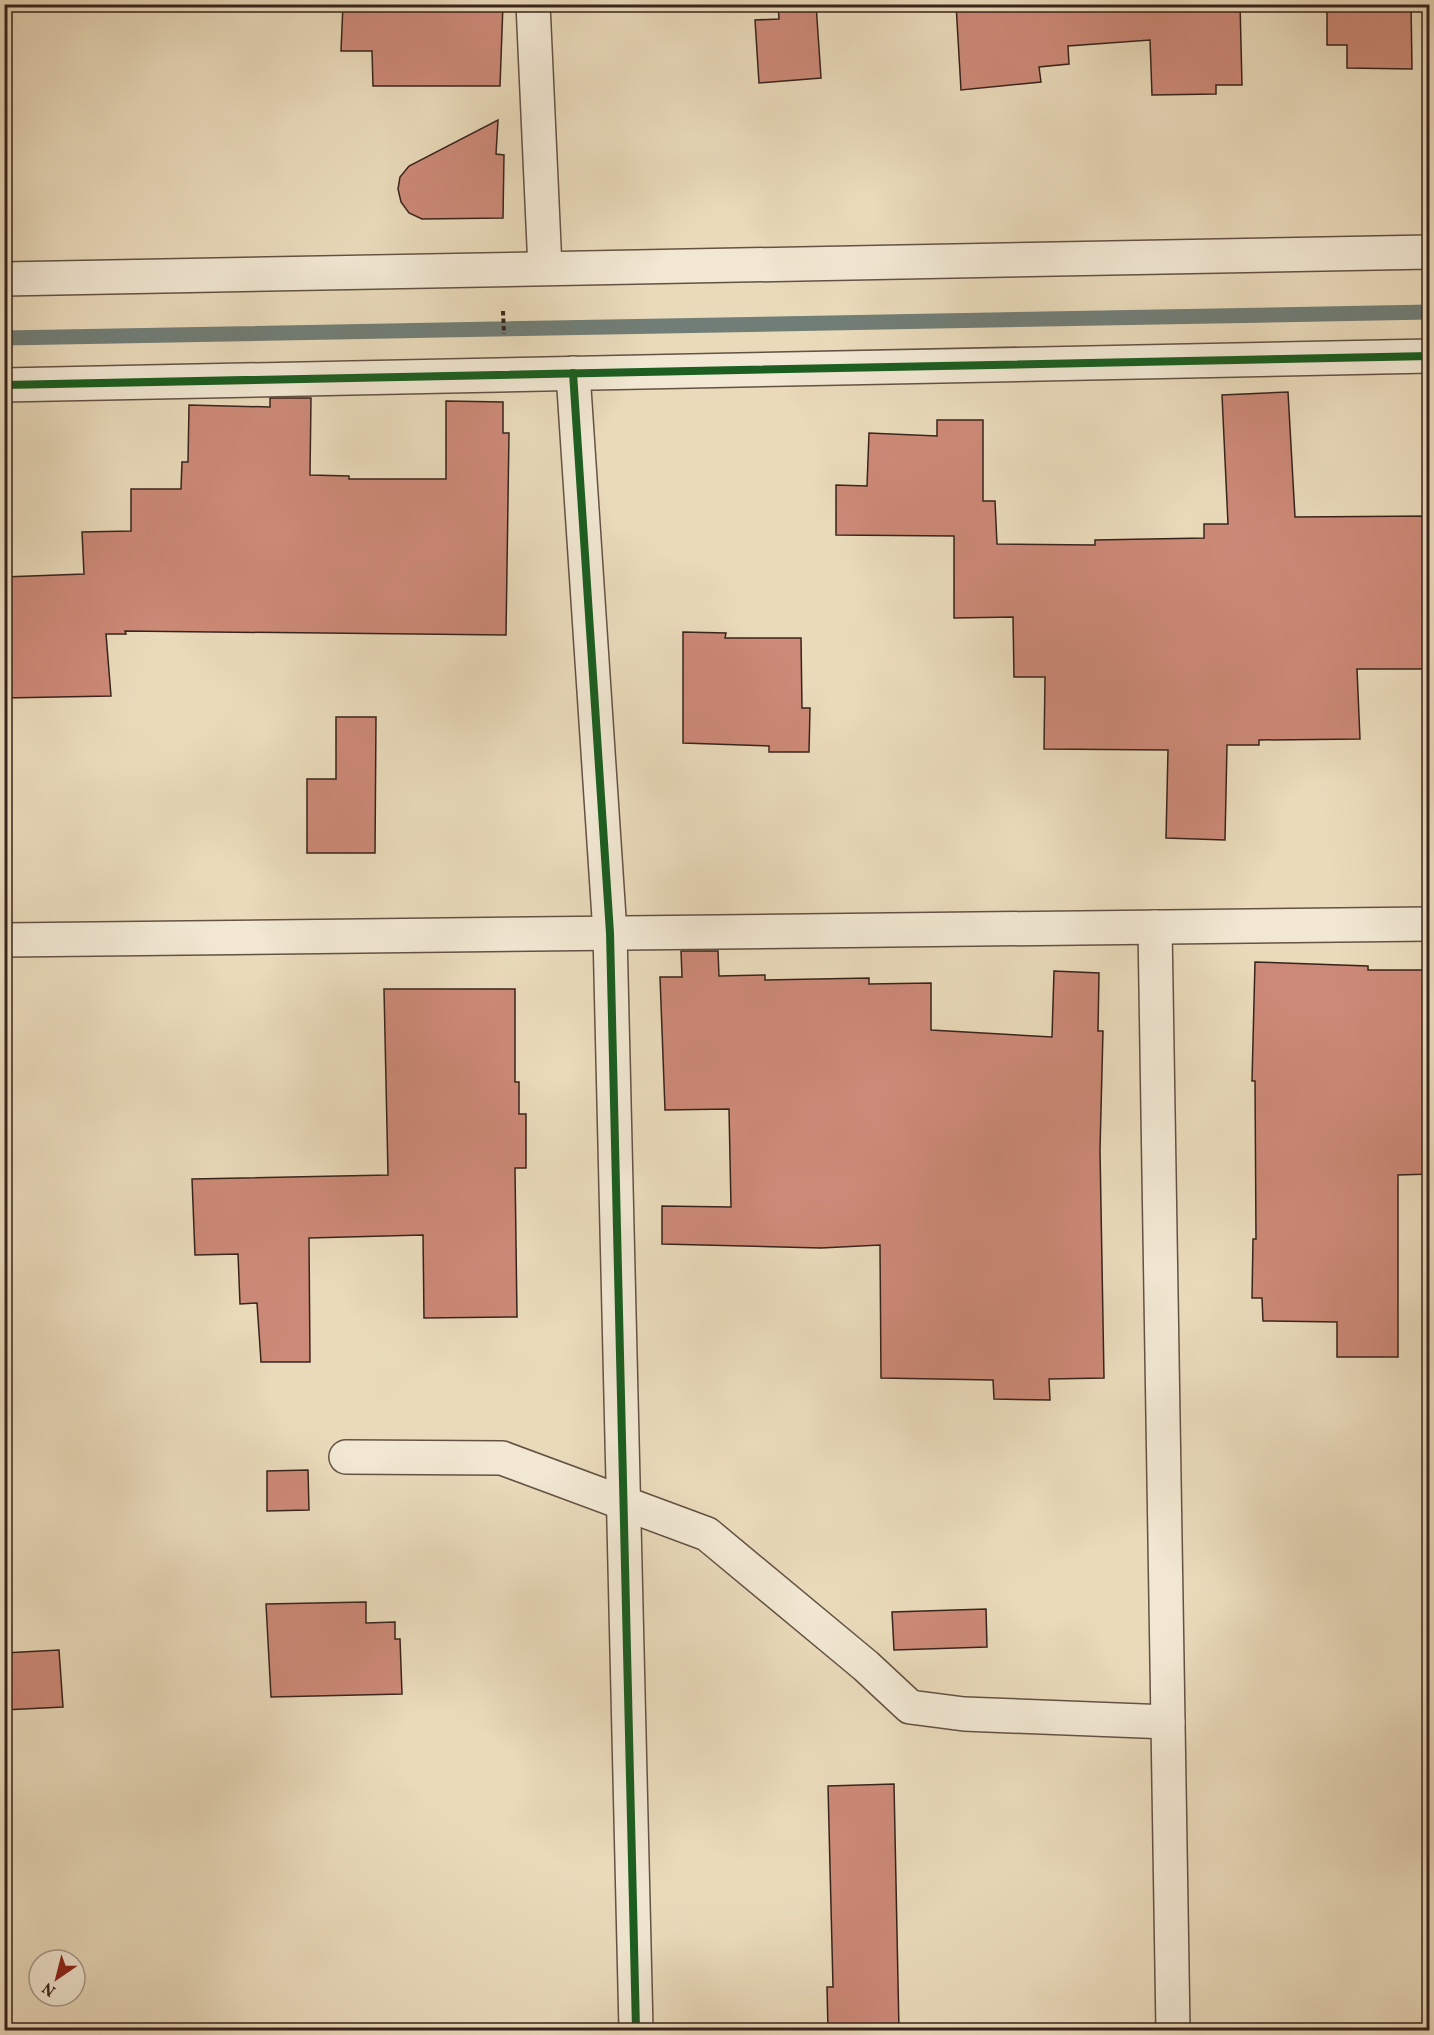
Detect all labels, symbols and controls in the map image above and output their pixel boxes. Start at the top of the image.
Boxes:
north arrow [27,1948,87,2008]
text: N [38,1976,61,2001]

